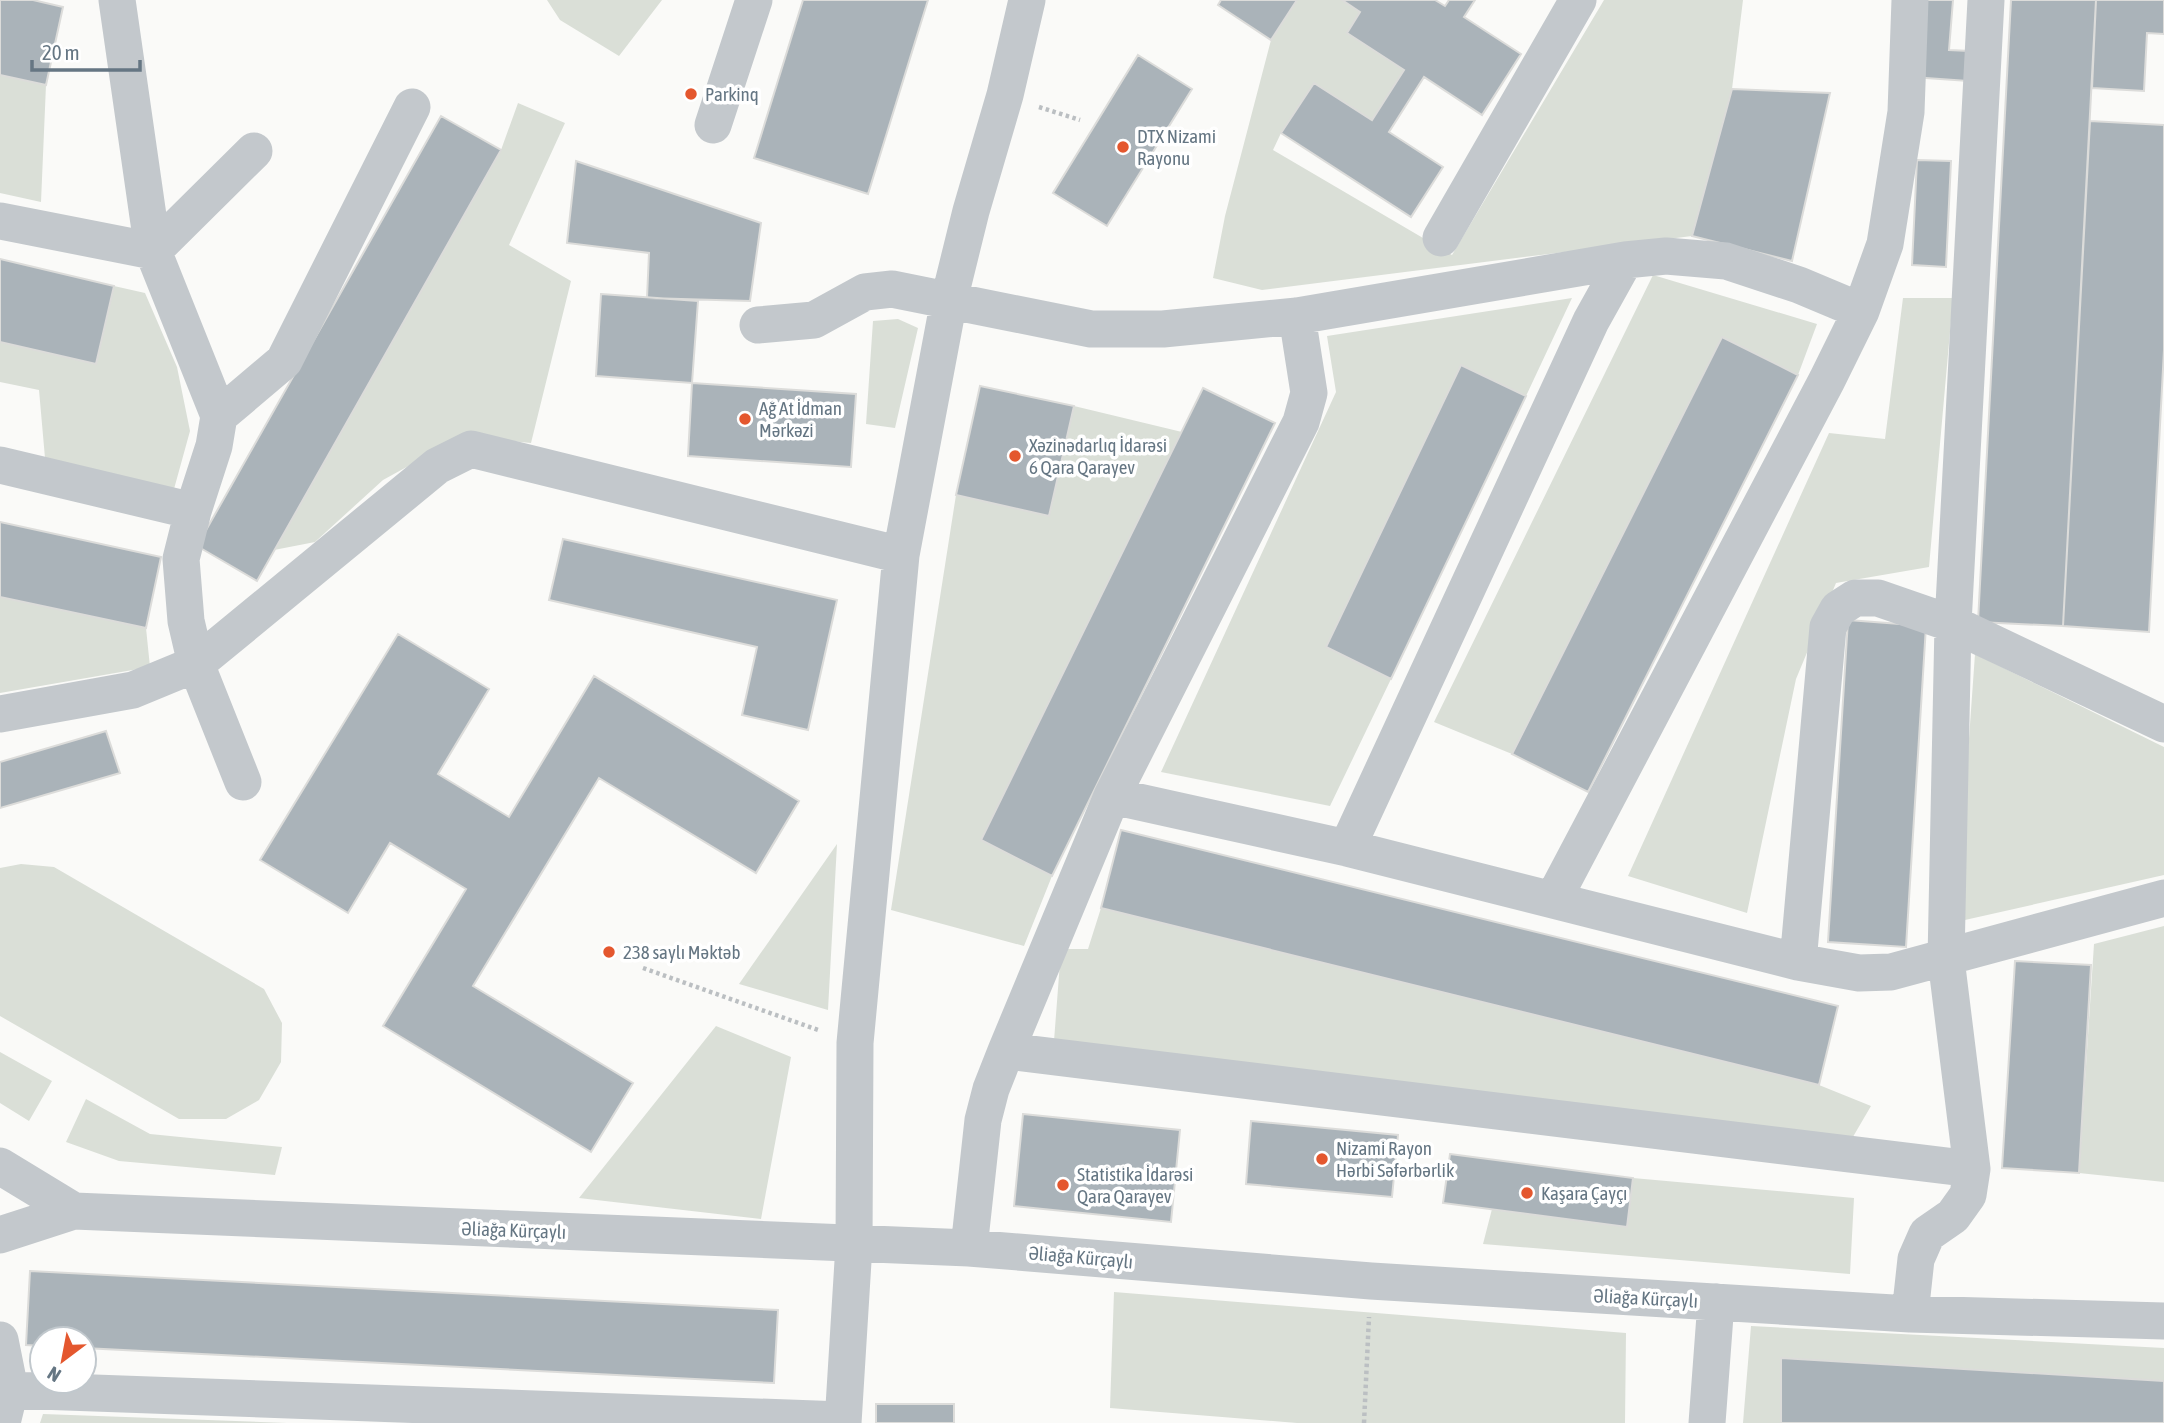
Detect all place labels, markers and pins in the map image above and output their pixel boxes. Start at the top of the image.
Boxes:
place label: Parkinq [705,83,759,105]
marker: Parkinq [683,86,699,102]
place label: DTX Nizami Rayonu [1137,125,1216,169]
marker: DTX Nizami Rayonu [1115,139,1131,155]
place label: Ağ At İdman Mərkəzi [759,397,842,441]
marker: Ağ At İdman Mərkəzi [737,411,753,427]
place label: Xəzinədarlıq İdarəsi 6 Qara Qarayev [1029,434,1167,478]
marker: Xəzinədarlıq İdarəsi 6 Qara Qarayev [1007,448,1023,464]
place label: 238 saylı Məktəb [623,941,740,963]
marker: 238 saylı Məktəb [601,944,617,960]
place label: Nizami Rayon Hərbi Səfərbərlik [1336,1137,1455,1181]
marker: Nizami Rayon Hərbi Səfərbərlik [1314,1151,1330,1167]
place label: Statistika İdarəsi Qara Qarayev [1077,1163,1193,1207]
marker: Statistika İdarəsi Qara Qarayev [1055,1177,1071,1193]
place label: Kaşara Çayçı [1541,1182,1627,1204]
marker: Kaşara Çayçı [1519,1185,1535,1201]

